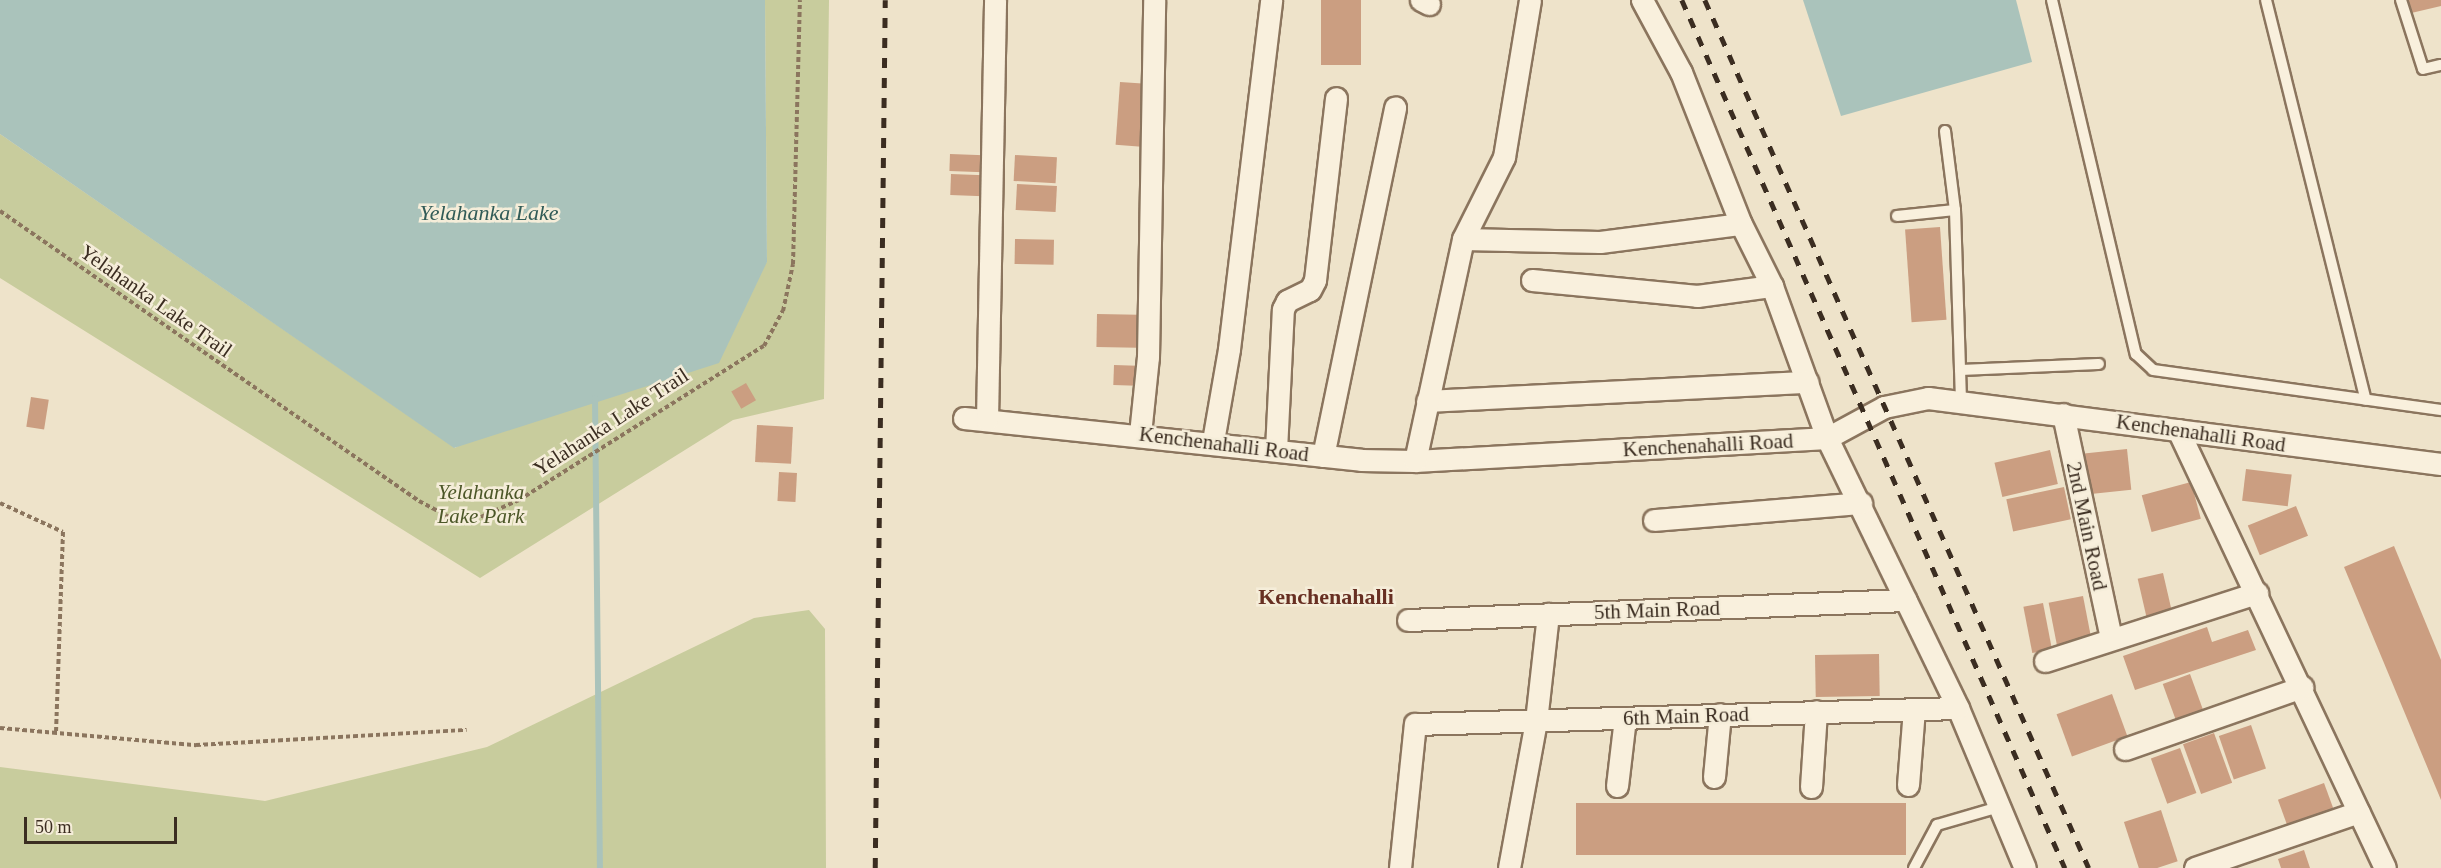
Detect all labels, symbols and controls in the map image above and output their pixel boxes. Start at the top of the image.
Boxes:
water label: Yelahanka Lake [419,200,559,226]
street label: Yelahanka Lake Trail [75,239,237,363]
street label: Yelahanka Lake Trail [529,362,693,482]
street label: Kenchenahalli Road [2115,409,2287,457]
street label: Kenchenahalli Road [1138,421,1310,467]
street label: Kenchenahalli Road [1622,428,1794,462]
street label: 2nd Main Road [2061,459,2113,593]
park label: Yelahanka Lake Park [438,479,524,529]
district label: Kenchenahalli [1258,584,1394,610]
street label: 5th Main Road [1594,595,1720,625]
street label: 6th Main Road [1623,701,1749,731]
scale bar [27,805,180,843]
text: 50 m [35,817,72,837]

